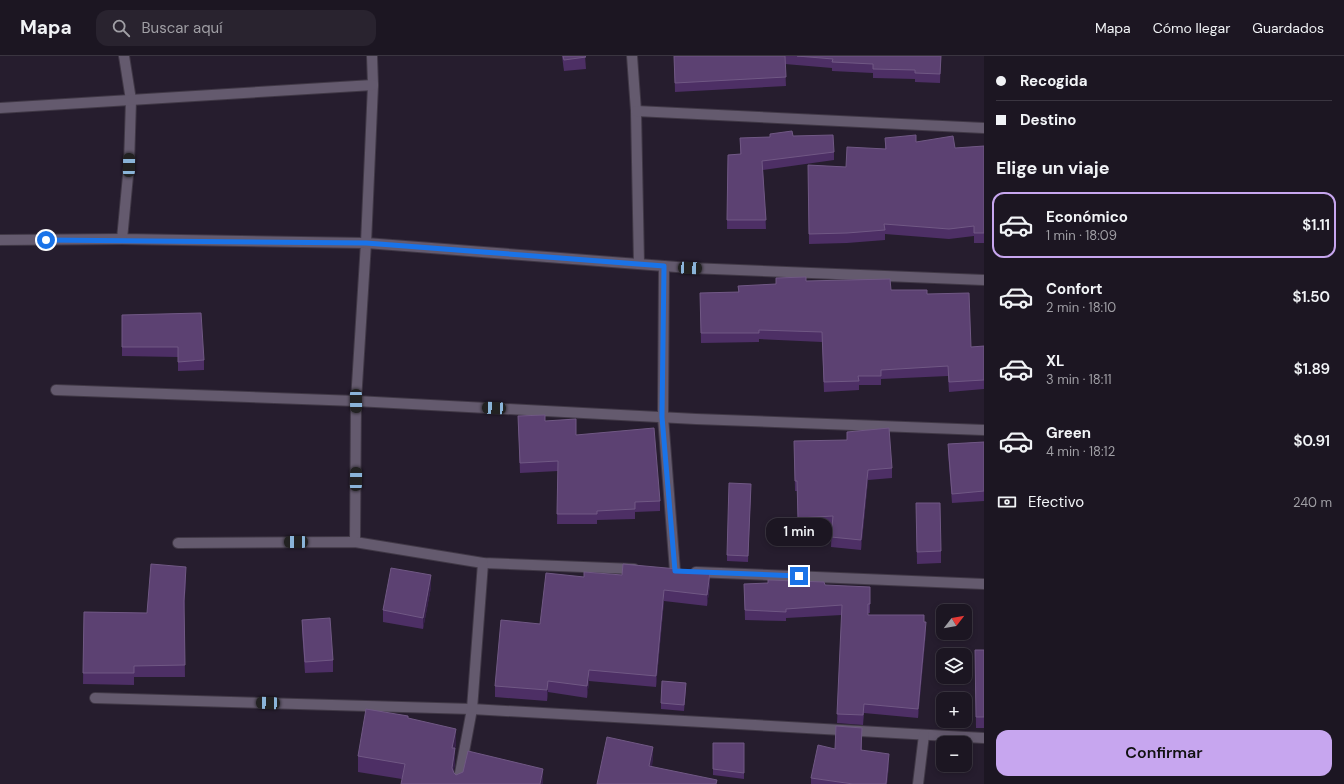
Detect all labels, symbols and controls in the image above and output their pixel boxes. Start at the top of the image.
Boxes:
search box [96,10,376,46]
text: Mapa [20,15,72,40]
icon: search [110,17,132,39]
text: Buscar aquí [142,18,223,38]
text: Mapa [1095,19,1131,37]
text: Cómo llegar [1153,19,1230,37]
text: Guardados [1252,19,1324,37]
text: Recogida [1020,71,1087,91]
text: Destino [1020,110,1076,130]
car [123,153,135,177]
text: Elige un viaje [996,156,1110,180]
icon: car [998,207,1034,243]
text: Económico [1046,207,1128,227]
text: $1.11 [1302,215,1330,235]
text: 1 min · 18:09 [1046,227,1117,244]
route start [37,231,55,249]
car [678,261,702,275]
icon: car [998,279,1034,315]
text: Confort [1046,279,1103,299]
text: $1.50 [1293,287,1330,307]
text: 2 min · 18:10 [1046,299,1116,316]
icon: car [998,351,1034,387]
text: XL [1046,351,1064,371]
text: $1.89 [1294,359,1330,379]
text: 3 min · 18:11 [1046,371,1112,388]
car [350,389,362,413]
car [482,401,506,415]
icon: car [998,423,1034,459]
text: Green [1046,423,1091,443]
text: $0.91 [1294,431,1330,451]
text: 4 min · 18:12 [1046,443,1115,460]
car [350,467,362,491]
icon: cash [996,491,1018,513]
text: Efectivo [1028,492,1084,512]
text: 240 m [1293,494,1332,511]
callout: 1 min [766,518,832,546]
text: 1 min [783,523,815,540]
car [284,536,308,548]
route end [790,567,808,585]
north arrow [936,604,972,640]
map controls [936,604,972,772]
button: layers [936,648,972,684]
button: + [936,692,972,728]
car [256,697,280,709]
button: Confirmar [996,730,1332,776]
button: − [936,736,972,772]

